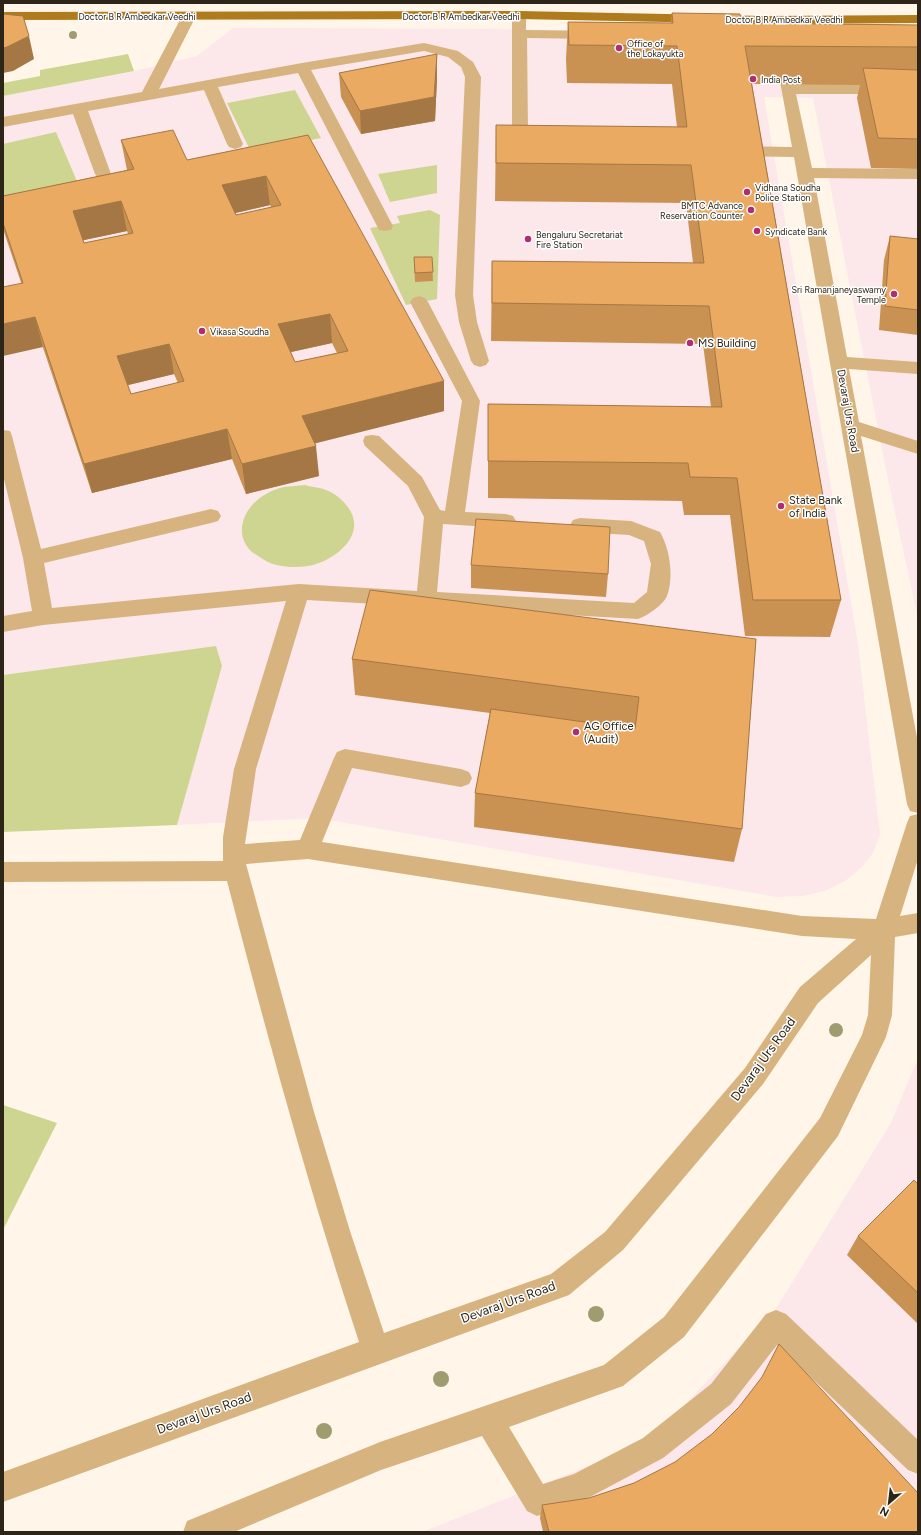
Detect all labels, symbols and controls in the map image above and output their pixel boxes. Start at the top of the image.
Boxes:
street label: Doctor B R Ambedkar Veedhi [78,11,196,22]
street label: Doctor B R Ambedkar Veedhi [402,11,520,22]
street label: Doctor B R Ambedkar Veedhi [725,14,843,25]
place label: Office of the Lokayukta [627,38,684,59]
marker: Office of the Lokayukta [614,43,624,53]
marker: India Post [748,74,758,84]
place label: India Post [761,74,801,85]
place label: Vidhana Soudha Police Station [755,182,821,203]
marker: Vidhana Soudha Police Station [742,187,752,197]
place label: BMTC Advance Reservation Counter [660,200,743,221]
marker: BMTC Advance Reservation Counter [746,205,756,215]
marker: Syndicate Bank [752,226,762,236]
place label: Syndicate Bank [765,226,828,237]
place label: Bengaluru Secretariat Fire Station [536,229,624,250]
marker: Bengaluru Secretariat Fire Station [523,234,533,244]
place label: Sri Ramanjaneyaswamy Temple [792,284,886,305]
marker: Sri Ramanjaneyaswamy Temple [889,289,899,299]
marker: Vikasa Soudha [197,326,207,336]
place label: Vikasa Soudha [210,326,269,337]
place label: MS Building [698,337,756,350]
marker: MS Building [685,338,695,348]
street label: Devaraj Urs Road [834,368,862,454]
place label: State Bank of India [789,494,843,520]
marker: State Bank of India [776,501,786,511]
place label: AG Office (Audit) [584,720,633,746]
marker: AG Office (Audit) [571,727,581,737]
street label: Devaraj Urs Road [728,1014,798,1104]
street label: Devaraj Urs Road [459,1278,557,1326]
street label: Devaraj Urs Road [155,1389,253,1437]
north arrow [869,1483,909,1523]
text: N [878,1504,891,1519]

